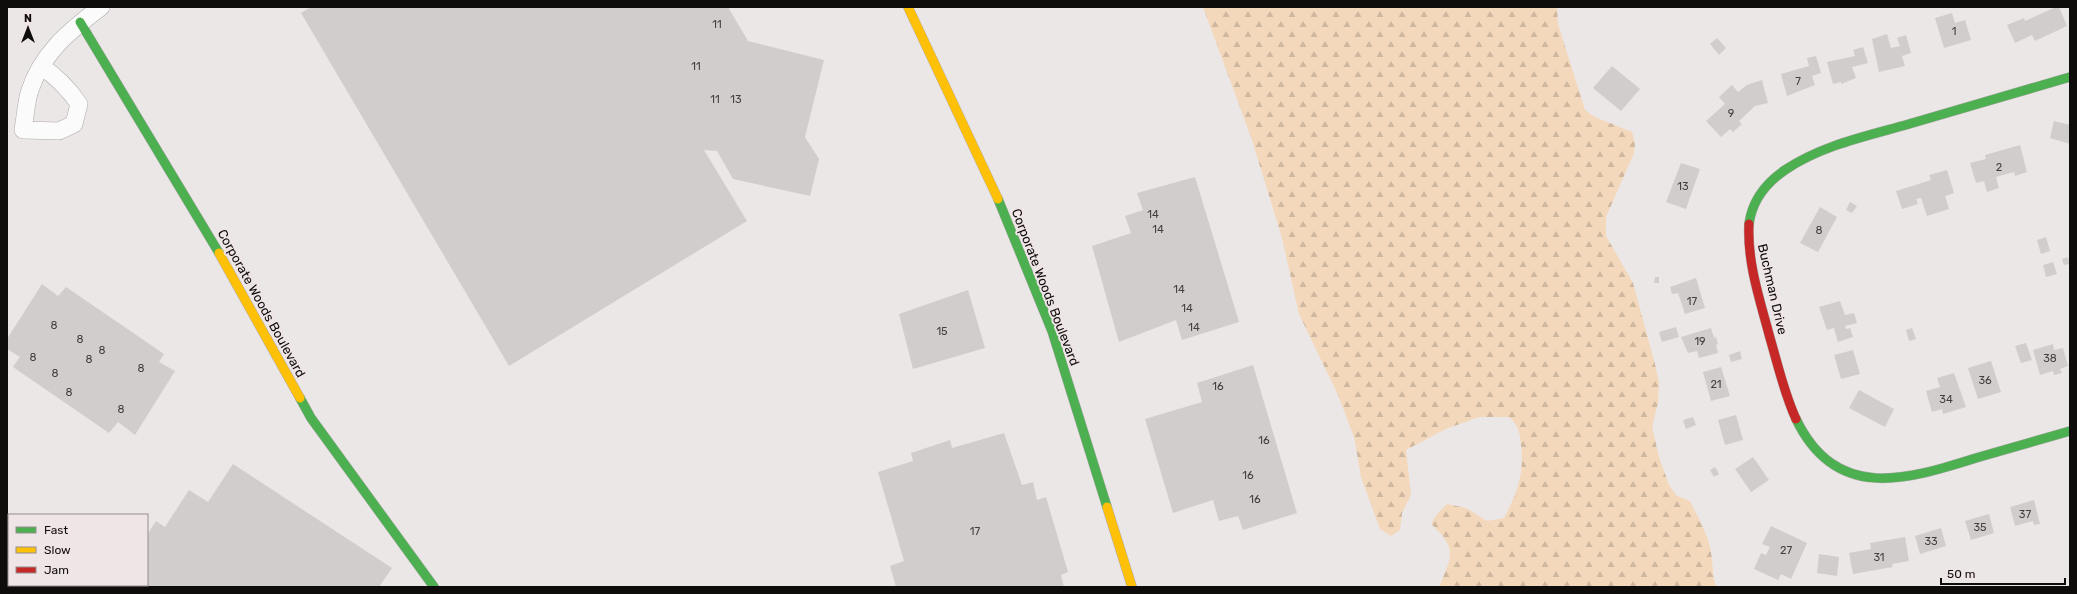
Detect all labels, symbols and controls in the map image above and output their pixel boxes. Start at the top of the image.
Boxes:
north arrow [8,8,48,48]
text: N [24,12,32,25]
house number: 11 [712,18,722,31]
house number: 1 [1952,25,1956,38]
house number: 11 [691,60,701,73]
house number: 7 [1795,75,1801,88]
house number: 11 [710,93,720,106]
house number: 13 [730,93,742,106]
house number: 9 [1728,107,1734,120]
house number: 2 [1996,161,2002,174]
house number: 13 [1677,180,1689,193]
street label: Corporate Woods Boulevard [1009,207,1082,368]
house number: 14 [1147,208,1159,221]
house number: 14 [1152,223,1164,236]
house number: 8 [1816,224,1823,237]
street label: Corporate Woods Boulevard [215,227,309,380]
street label: Buchman Drive [1755,242,1790,336]
house number: 14 [1173,283,1185,296]
house number: 17 [1687,295,1698,308]
house number: 14 [1181,302,1193,315]
house number: 8 [51,319,58,332]
house number: 14 [1188,321,1200,334]
house number: 15 [936,325,948,338]
house number: 8 [77,333,84,346]
house number: 19 [1694,335,1706,348]
house number: 8 [99,344,106,357]
house number: 8 [30,351,37,364]
house number: 38 [2043,352,2057,365]
house number: 8 [86,353,93,366]
house number: 8 [138,362,145,375]
house number: 8 [52,367,59,380]
house number: 36 [1978,374,1992,387]
house number: 21 [1710,378,1722,391]
house number: 16 [1212,380,1224,393]
house number: 8 [66,386,73,399]
house number: 34 [1939,393,1953,406]
house number: 8 [118,403,125,416]
house number: 16 [1258,434,1270,447]
house number: 16 [1242,469,1254,482]
house number: 16 [1249,493,1261,506]
house number: 37 [2019,508,2031,521]
legend [8,514,148,586]
house number: 35 [1973,521,1987,534]
text: Fast [44,523,68,537]
house number: 17 [970,525,981,538]
house number: 33 [1924,535,1938,548]
text: Slow [44,543,71,557]
house number: 27 [1780,544,1792,557]
house number: 31 [1873,551,1885,564]
scale bar [1941,560,2065,586]
text: Jam [44,563,69,577]
text: 50 m [1947,567,1975,581]

